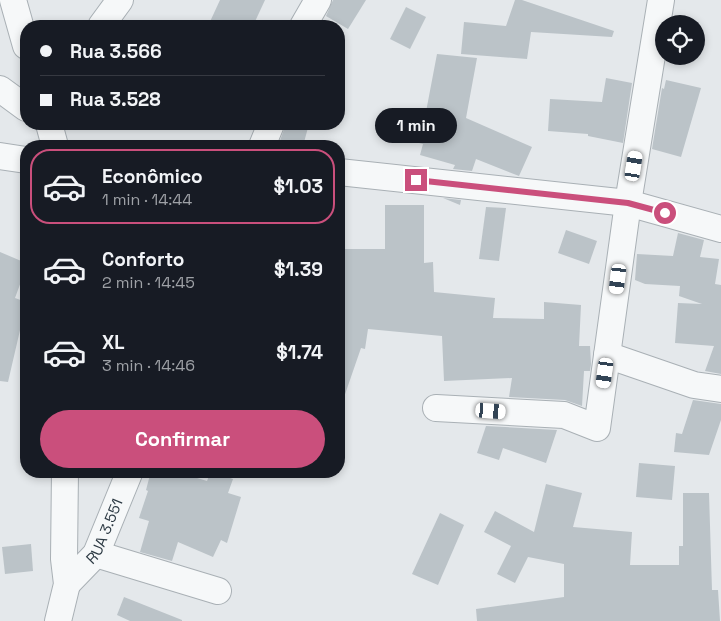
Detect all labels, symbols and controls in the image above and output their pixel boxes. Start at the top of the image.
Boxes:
map controls [655,15,705,65]
button: locate [655,15,705,65]
text: Rua 3.566 [70,39,162,64]
text: Rua 3.528 [70,87,161,112]
callout: 1 min [375,108,457,142]
text: 1 min [396,115,436,136]
car [624,150,643,182]
icon: car [42,164,87,209]
text: Econômico [102,164,203,189]
route end [405,169,427,191]
text: $1.03 [274,174,323,199]
text: 1 min · 14:44 [102,189,192,210]
route start [654,202,676,224]
icon: car [42,247,87,292]
text: Conforto [102,247,184,272]
text: $1.39 [274,257,323,282]
car [608,263,627,295]
text: 2 min · 14:45 [102,272,195,293]
icon: car [42,330,87,375]
text: XL [102,330,125,355]
text: $1.74 [276,340,323,365]
text: 3 min · 14:46 [102,355,195,376]
car [595,357,614,389]
car [475,402,506,420]
button: Confirmar [40,410,325,468]
street label: RUA 3.551 [82,496,127,568]

